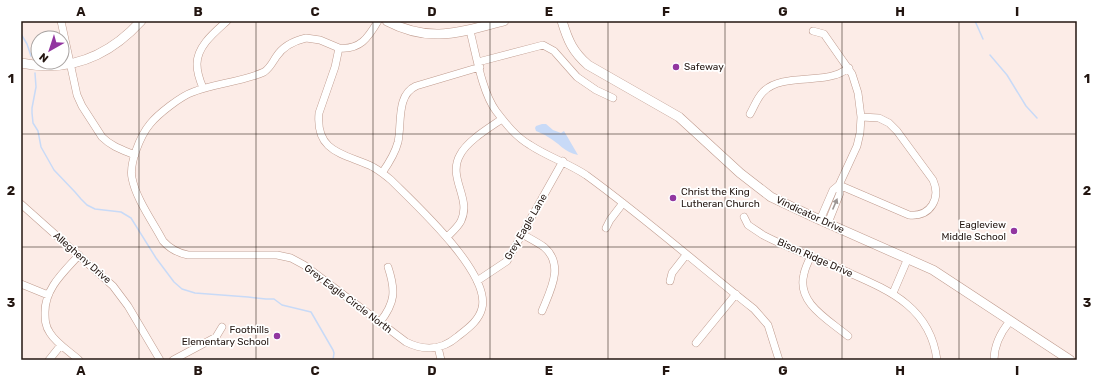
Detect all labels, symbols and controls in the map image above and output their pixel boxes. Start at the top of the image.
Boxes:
text: A [76,4,86,19]
text: B [193,4,203,19]
text: C [310,4,320,19]
text: D [427,4,437,19]
text: E [545,4,553,19]
text: F [662,4,670,19]
text: G [778,4,788,19]
text: H [895,4,905,19]
text: I [1015,4,1019,19]
north arrow [30,30,70,70]
text: N [37,50,51,65]
place label: Safeway [684,61,724,73]
marker: Safeway [671,62,681,72]
text: 1 [8,71,14,86]
text: 1 [1084,71,1090,86]
text: 2 [7,183,15,198]
text: 2 [1083,183,1091,198]
place label: Christ the King Lutheran Church [681,186,760,210]
street label: Grey Eagle Lane [502,191,550,262]
marker: Christ the King Lutheran Church [668,193,678,203]
street label: Vindicator Drive [774,194,846,236]
one-way arrow [833,198,839,210]
place label: Eagleview Middle School [942,219,1006,243]
marker: Eagleview Middle School [1009,226,1019,236]
street label: Allegheny Drive [51,230,114,287]
street label: Bison Ridge Drive [775,236,855,280]
street label: Grey Eagle Circle North [302,262,394,336]
text: 3 [7,295,16,310]
text: 3 [1083,295,1092,310]
place label: Foothills Elementary School [182,324,269,348]
marker: Foothills Elementary School [272,331,282,341]
text: A [76,363,86,378]
text: B [193,363,203,378]
text: C [310,363,320,378]
text: D [427,363,437,378]
text: E [545,363,553,378]
text: F [662,363,670,378]
text: G [778,363,788,378]
text: H [895,363,905,378]
text: I [1015,363,1019,378]

